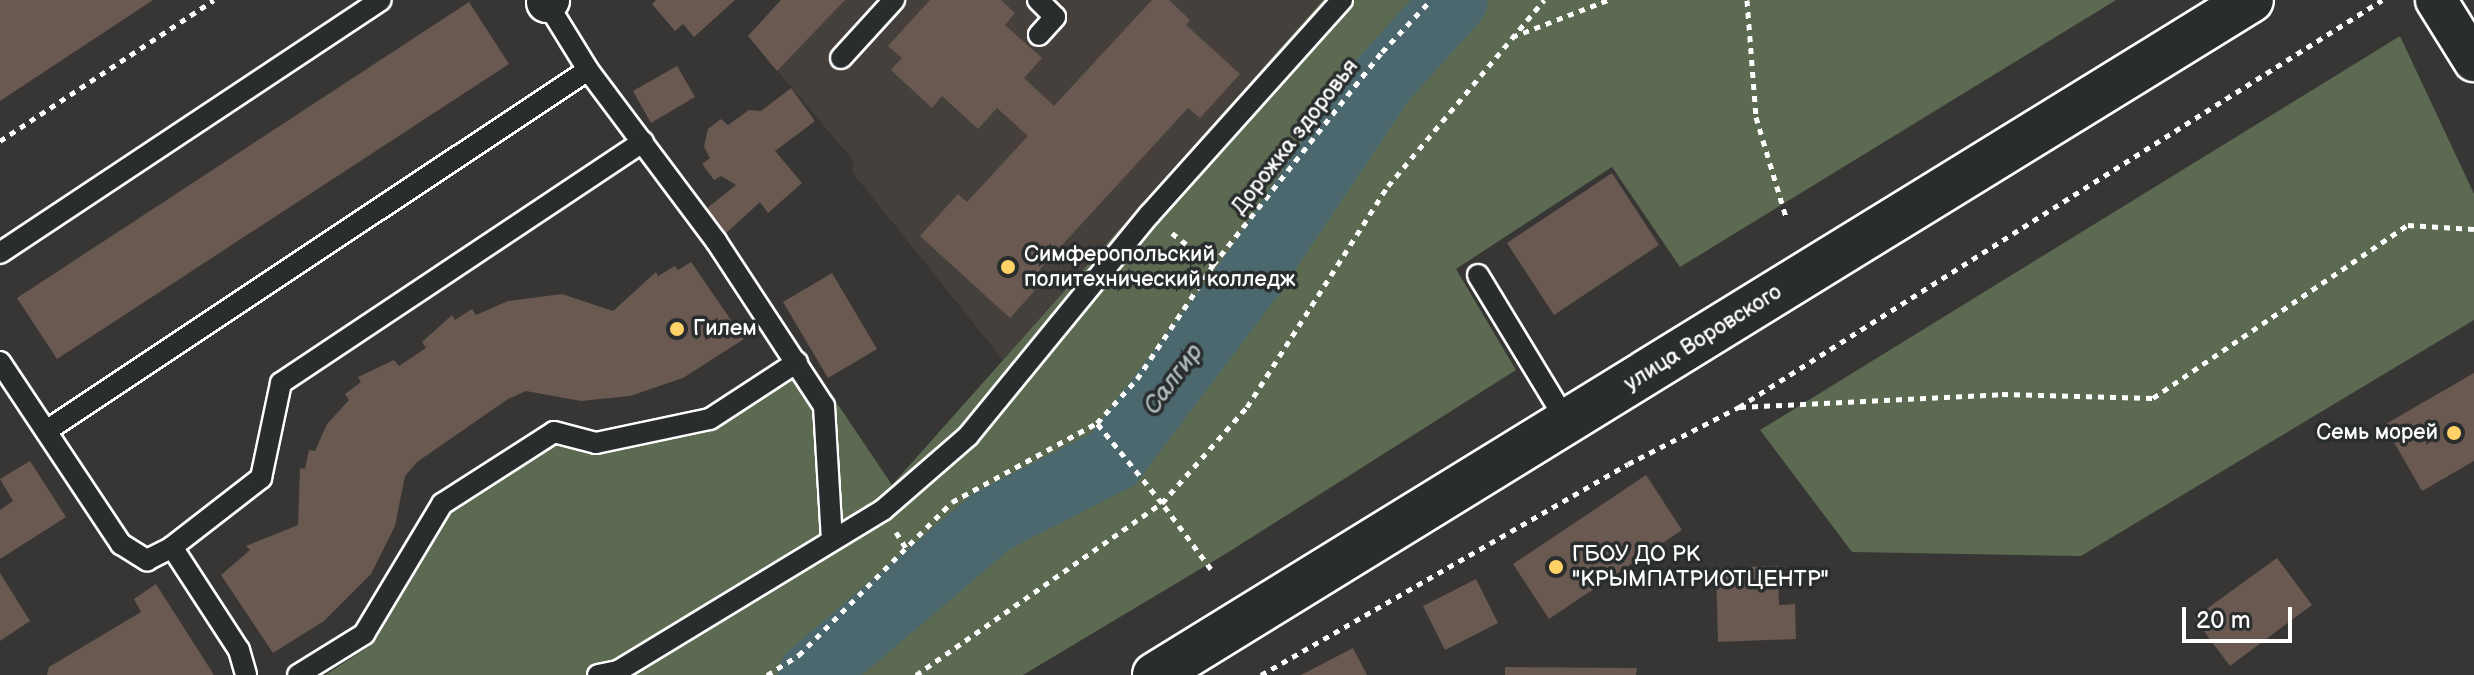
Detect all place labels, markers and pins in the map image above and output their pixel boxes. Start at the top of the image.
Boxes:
place label: Симферопольский политехнический колледж [1024,241,1295,292]
marker: Симферопольский политехнический колледж [999,258,1017,276]
place label: Гилем [693,316,757,342]
marker: Гилем [668,320,686,338]
place label: Семь морей [2316,420,2438,446]
marker: Семь морей [2445,424,2463,442]
place label: ГБОУ ДО РК "КРЫМПАТРИОТЦЕНТР" [1572,541,1829,592]
marker: ГБОУ ДО РК "КРЫМПАТРИОТЦЕНТР" [1547,558,1565,576]

